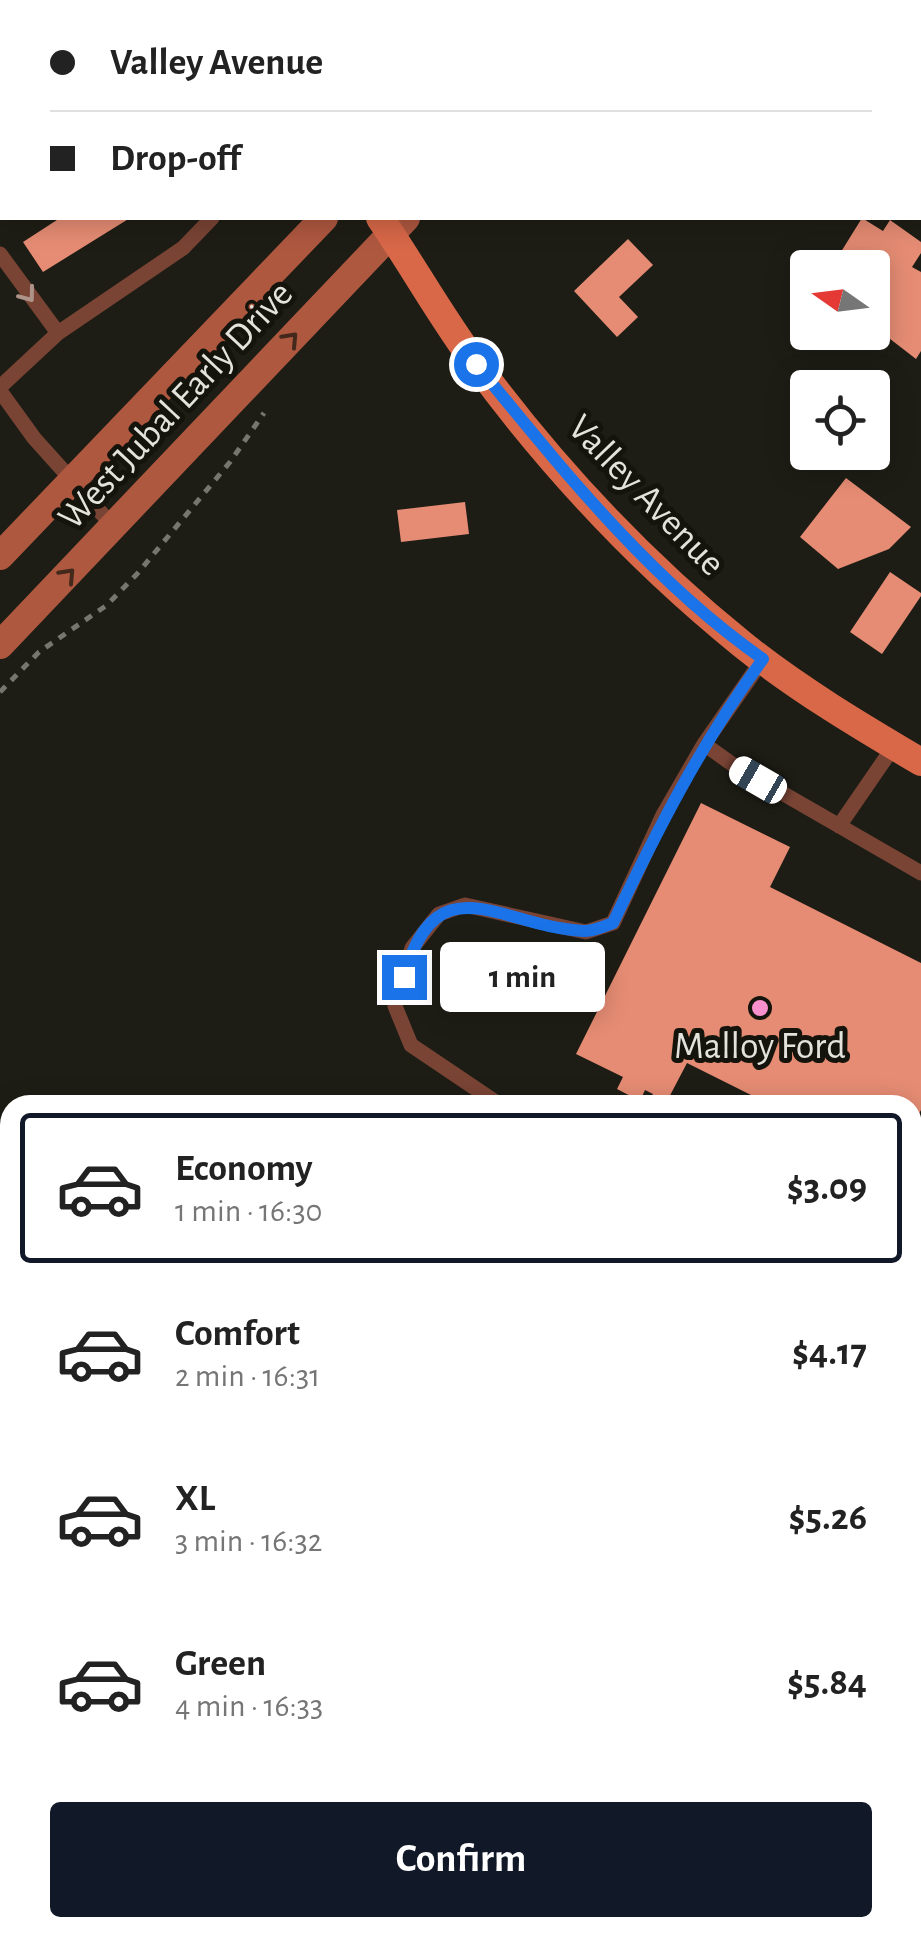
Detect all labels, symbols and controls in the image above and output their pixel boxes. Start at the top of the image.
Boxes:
text: Valley Avenue [110,44,323,82]
text: Drop-off [110,140,241,178]
north arrow [790,250,890,350]
map controls [790,250,890,470]
street label: West Jubal Early Drive [52,275,300,537]
one-way arrow [16,283,33,301]
one-way arrow [279,332,297,351]
route start [454,342,499,387]
button: locate [790,370,890,470]
street label: Valley Avenue [561,409,731,583]
one-way arrow [56,568,74,587]
car [725,752,791,808]
callout: 1 min [439,942,604,1012]
route end [382,955,427,1000]
text: 1 min [489,961,556,993]
marker: Malloy Ford [749,997,771,1019]
place label: Malloy Ford [674,1028,846,1066]
icon: car [55,1143,145,1233]
text: Economy [175,1150,313,1188]
text: $3.09 [787,1169,867,1207]
text: 1 min · 16:30 [175,1195,323,1227]
icon: car [55,1308,145,1398]
text: Comfort [175,1315,300,1353]
text: $4.17 [792,1334,867,1372]
text: 2 min · 16:31 [175,1360,320,1392]
icon: car [55,1473,145,1563]
text: XL [175,1480,215,1518]
text: $5.26 [789,1499,867,1537]
text: 3 min · 16:32 [175,1525,322,1557]
icon: car [55,1638,145,1728]
text: Green [175,1645,266,1683]
text: $5.84 [787,1664,867,1702]
text: 4 min · 16:33 [175,1690,323,1722]
button: Confirm [50,1802,872,1917]

